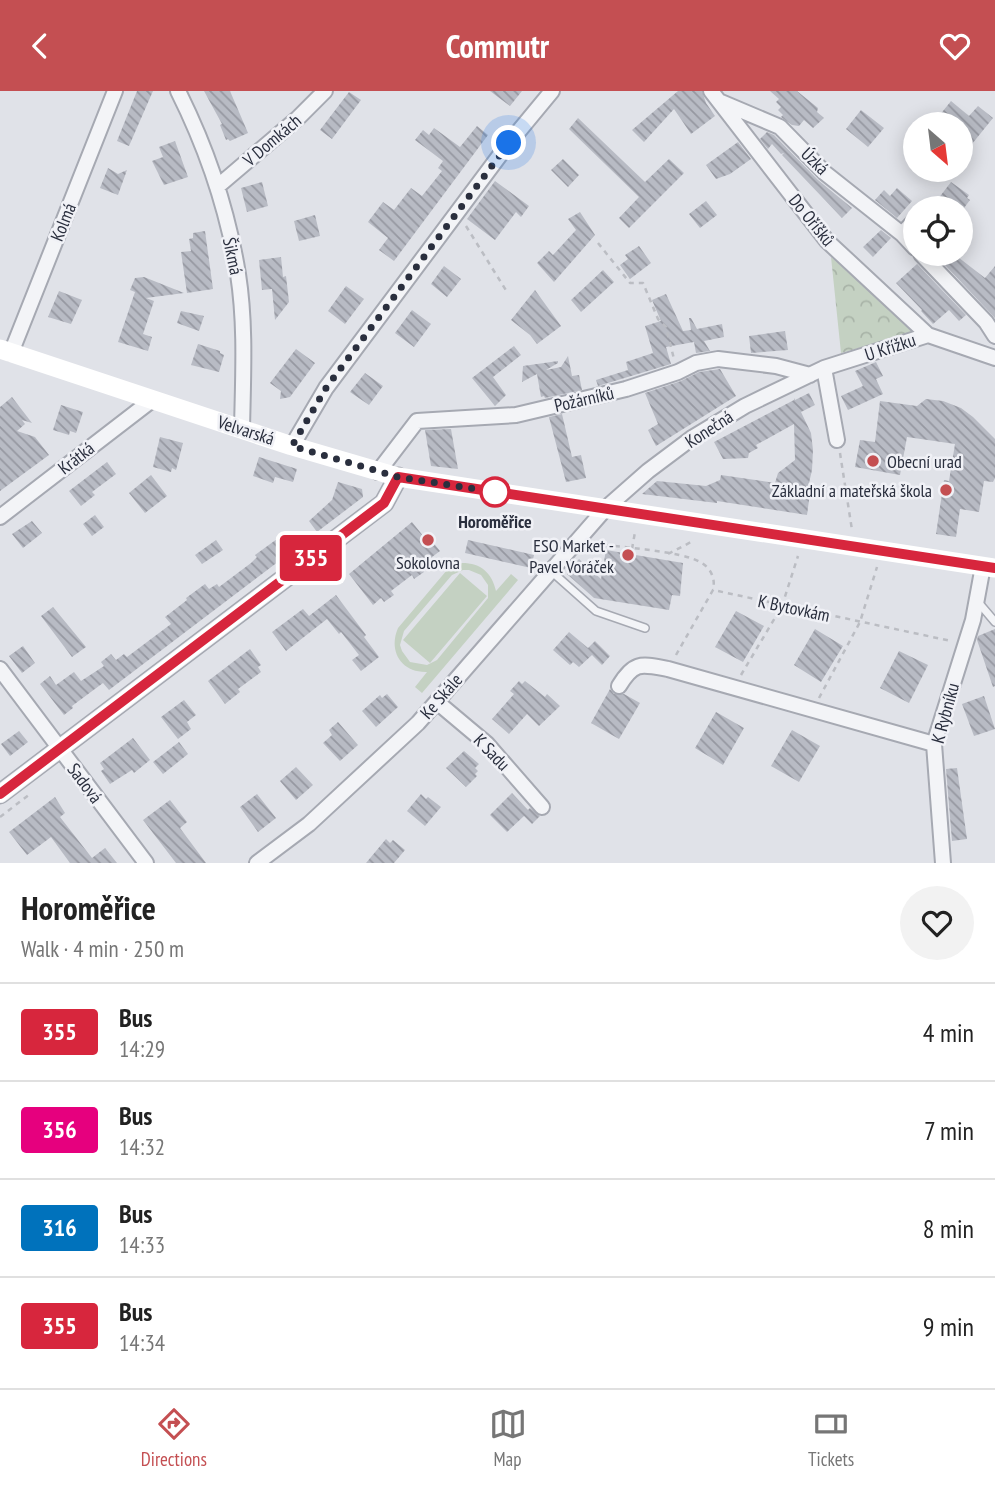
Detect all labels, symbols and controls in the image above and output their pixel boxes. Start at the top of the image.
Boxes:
text: Commutr [446,25,549,67]
icon: back [21,27,59,65]
icon: heart [936,27,974,65]
street label: V Domkách [237,109,306,172]
north arrow [903,112,973,182]
map controls [903,112,973,266]
your location [491,125,526,160]
street label: Úzká [796,142,834,180]
street label: Do Oříšků [784,189,840,251]
button: locate [903,196,973,266]
street label: Kolmá [45,200,81,244]
street label: Šikmá [218,235,248,277]
street label: U Křížku [862,328,918,366]
street label: Požárníků [552,381,616,417]
street label: Konečná [681,405,737,453]
street label: Velvarská [214,410,277,450]
street label: Krátká [53,437,99,479]
place label: Obecní urad [887,450,962,473]
marker: Obecní urad [865,453,881,469]
marker: Horoměřice [480,477,510,507]
place label: Základní a mateřská škola [772,479,932,502]
marker: Základní a mateřská škola [938,482,954,498]
place label: Horoměřice [458,510,532,533]
marker: Sokolovna [420,532,436,548]
place label: ESO Market - Pavel Voráček [529,534,614,578]
line badge: 355 [271,535,351,581]
text: 355 [294,542,328,573]
marker: ESO Market - Pavel Voráček [620,547,636,563]
place label: Sokolovna [396,551,460,574]
street label: K Bytovkám [756,589,832,627]
street label: Ke Skále [415,668,467,724]
street label: K Rybníku [926,680,964,746]
street label: K Sadu [469,729,515,775]
street label: Sadová [62,758,108,808]
text: Horoměřice [21,886,156,929]
button: heart [900,886,974,960]
text: Walk · 4 min · 250 m [21,934,184,963]
text: Bus [119,1001,152,1034]
text: 355 [42,1016,77,1047]
text: 4 min [923,1016,974,1049]
text: 14:29 [119,1034,165,1063]
text: Bus [119,1099,152,1132]
text: 356 [42,1114,77,1145]
text: 7 min [924,1114,974,1147]
text: 14:32 [119,1132,165,1161]
text: Bus [119,1197,152,1230]
text: 316 [42,1212,77,1243]
text: 8 min [923,1212,974,1245]
text: 14:33 [119,1230,165,1259]
text: Bus [119,1295,152,1328]
text: 355 [42,1310,77,1341]
text: 9 min [923,1310,974,1343]
text: 14:34 [119,1328,165,1357]
tab: Directions [141,1405,207,1471]
tab: Map [489,1405,527,1471]
tab: Tickets [808,1405,854,1471]

